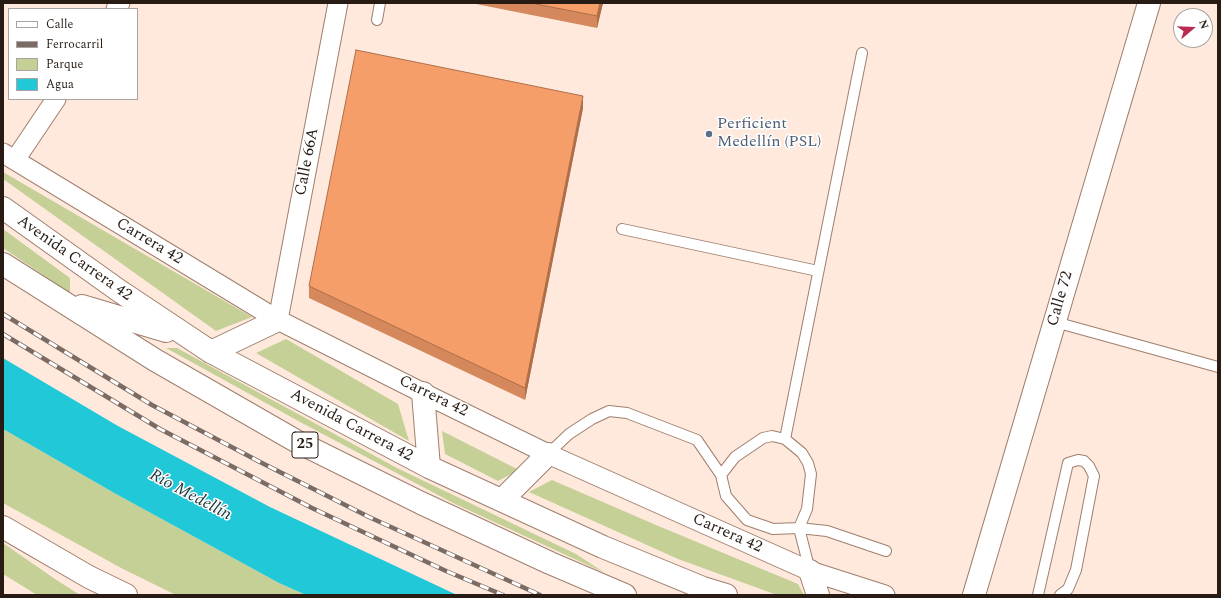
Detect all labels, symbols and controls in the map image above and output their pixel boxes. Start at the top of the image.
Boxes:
legend [8,8,138,100]
north arrow [1173,8,1213,48]
text: Calle [46,15,73,34]
text: N [1194,17,1213,31]
text: Ferrocarril [46,35,103,54]
text: Parque [46,55,83,74]
text: Agua [46,75,74,94]
place label: Perficient Medellín (PSL) [717,115,821,153]
street label: Calle 66A [292,127,324,197]
marker: Perficient Medellín (PSL) [704,129,714,139]
street label: Avenida Carrera 42 [13,212,135,306]
street label: Carrera 42 [112,215,186,269]
street label: Calle 72 [1044,269,1078,329]
street label: Carrera 42 [395,372,471,422]
street label: Avenida Carrera 42 [286,386,416,466]
road number: 25 [292,432,318,458]
water label: Río Medellín [146,466,234,526]
street label: Carrera 42 [689,510,765,558]

